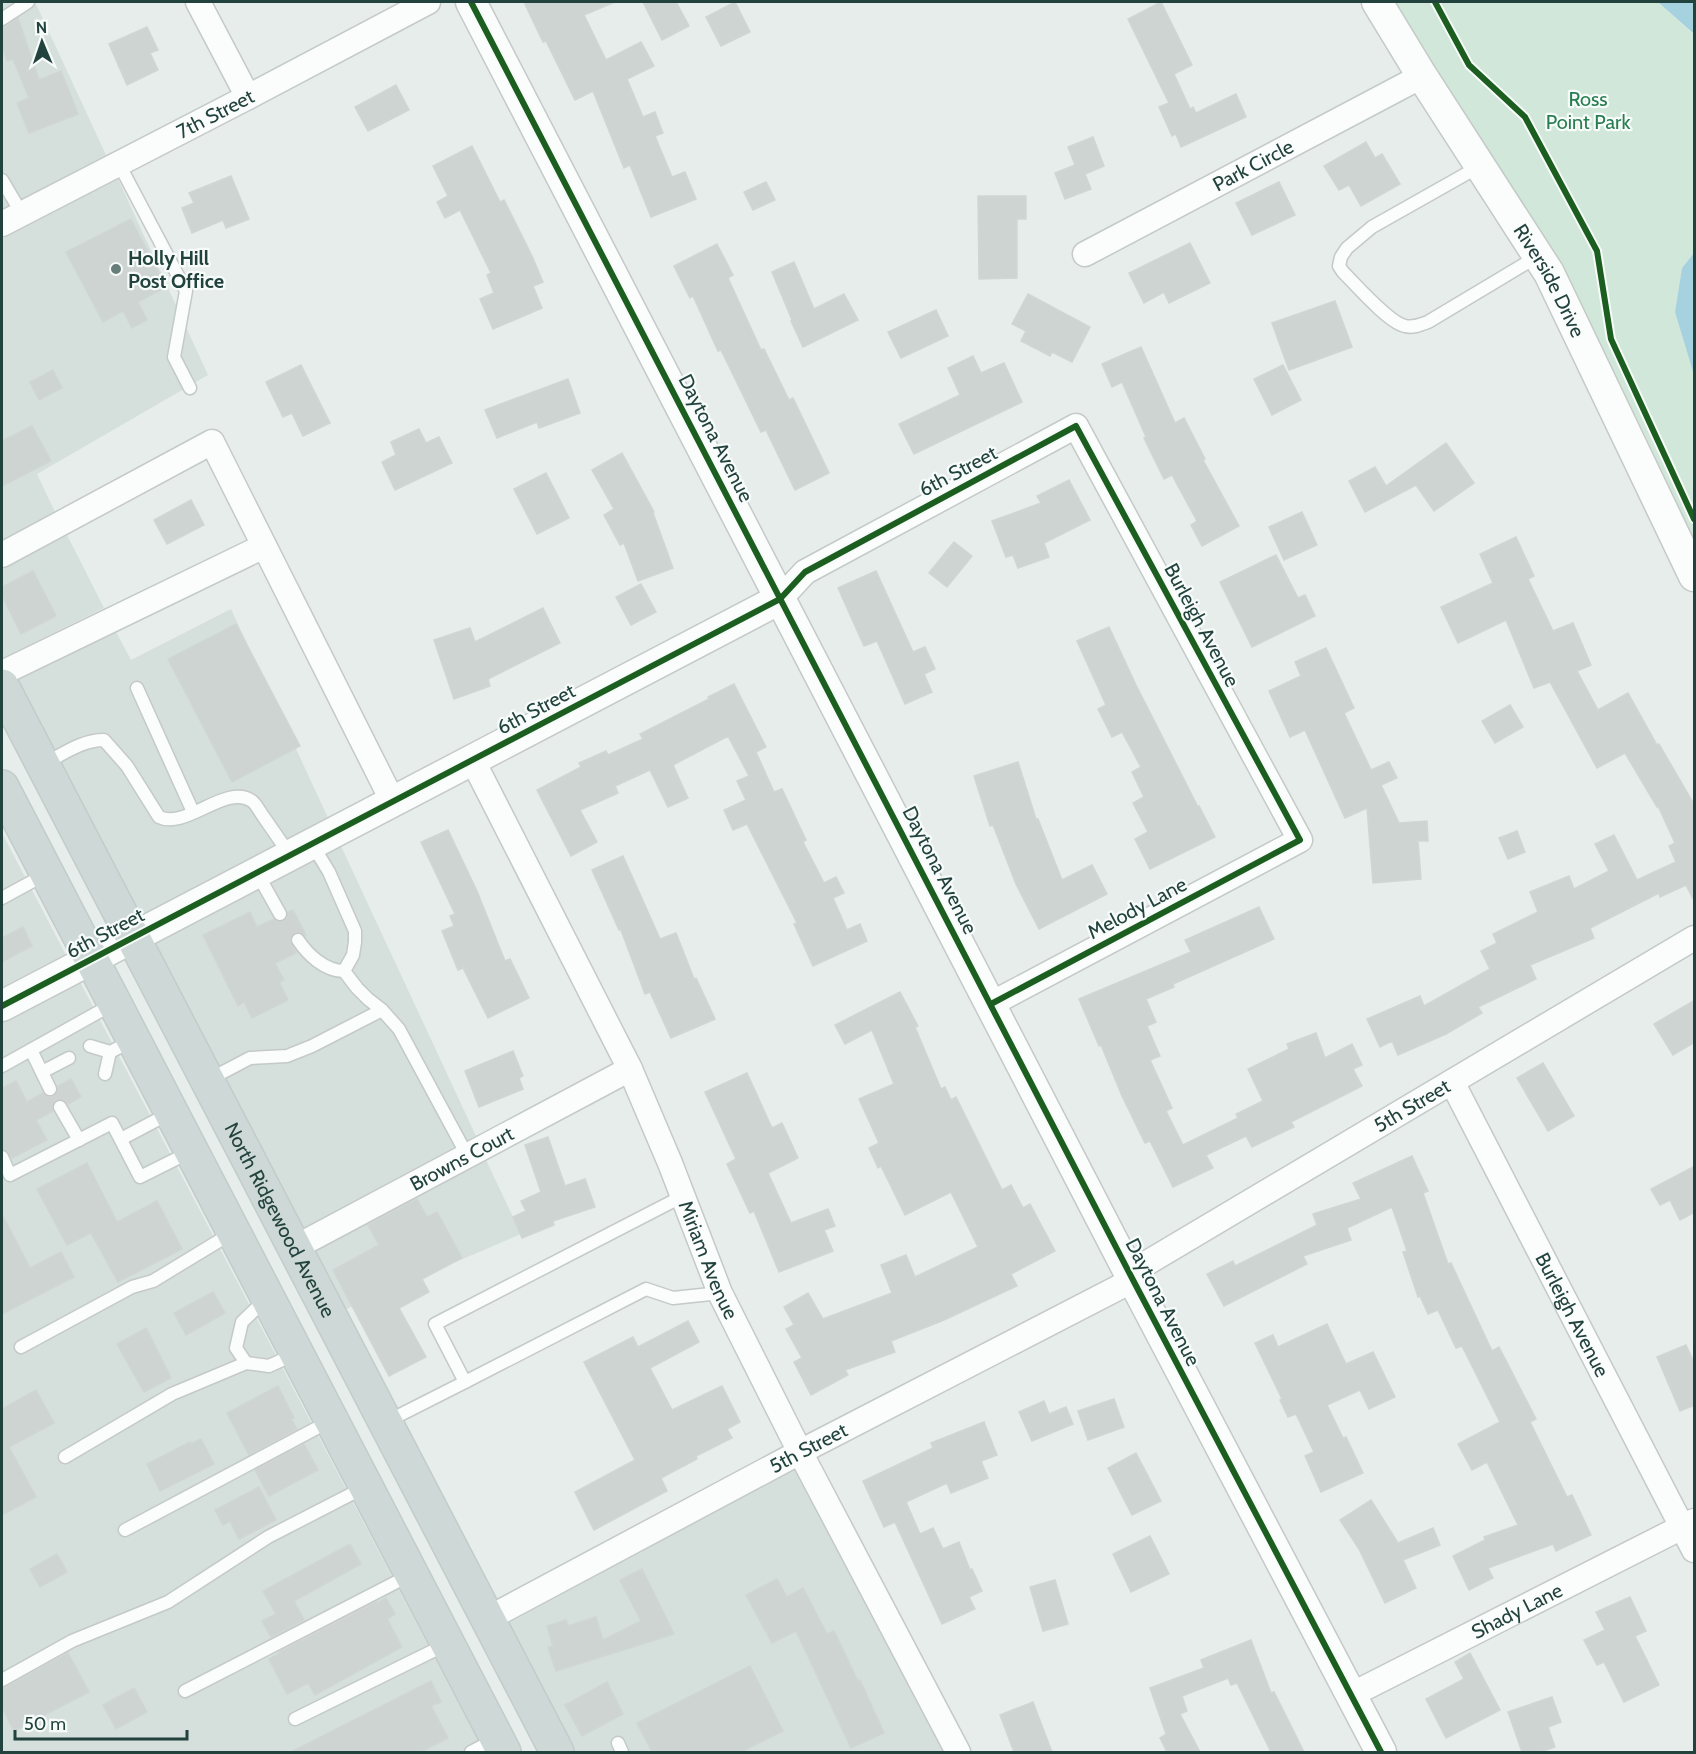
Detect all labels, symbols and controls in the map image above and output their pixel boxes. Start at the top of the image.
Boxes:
north arrow [12,12,72,72]
text: N [36,18,47,37]
street label: 7th Street [173,84,258,144]
park label: Ross Point Park [1546,87,1630,134]
street label: Park Circle [1209,134,1297,196]
street label: Riverside Drive [1509,220,1590,341]
place label: Holly Hill Post Office [128,246,224,293]
marker: Holly Hill Post Office [109,262,123,276]
street label: Daytona Avenue [674,370,758,506]
street label: 6th Street [915,440,1001,502]
street label: Burleigh Avenue [1159,559,1245,691]
street label: 6th Street [493,678,579,740]
street label: Daytona Avenue [898,802,982,938]
street label: Melody Lane [1083,872,1191,944]
street label: 6th Street [62,902,148,964]
street label: 5th Street [1370,1074,1455,1137]
street label: North Ridgewood Avenue [219,1119,341,1321]
street label: Browns Court [406,1121,518,1196]
street label: Miriam Avenue [674,1197,743,1323]
street label: Daytona Avenue [1121,1234,1205,1370]
street label: Burleigh Avenue [1530,1249,1614,1381]
street label: 5th Street [765,1418,851,1478]
street label: Shady Lane [1467,1578,1566,1644]
scale bar [15,1703,188,1741]
text: 50 m [24,1713,66,1735]

